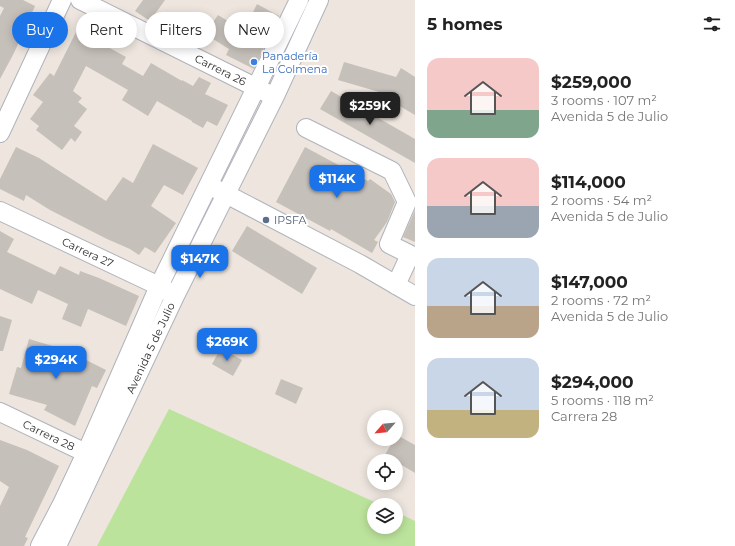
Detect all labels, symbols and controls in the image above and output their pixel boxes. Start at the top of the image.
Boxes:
chip: Buy [12,12,68,48]
chip: Rent [76,12,137,48]
chip: Filters [145,12,216,48]
chip: New [224,12,284,48]
icon: filters [701,13,723,35]
text: 5 homes [427,14,503,34]
place label: Panadería La Colmena [262,49,328,76]
street label: Carrera 26 [192,51,249,89]
marker: Panadería La Colmena [249,57,259,67]
text: $259,000 [551,72,631,92]
icon: home [459,74,507,122]
pin: $259K [342,92,398,126]
text: 3 rooms · 107 m² [551,92,657,108]
text: $259K [349,97,391,113]
text: Avenida 5 de Julio [551,108,668,124]
pin: $114K [309,165,365,199]
text: $114K [319,170,355,186]
text: $114,000 [551,172,626,192]
icon: home [459,174,507,222]
text: 2 rooms · 54 m² [551,192,652,208]
text: Avenida 5 de Julio [551,208,668,224]
place label: IPSFA [274,213,307,227]
marker: IPSFA [261,215,271,225]
street label: Carrera 27 [60,234,116,271]
pin: $147K [172,245,228,279]
text: $147K [180,250,220,266]
text: $147,000 [551,272,628,292]
icon: home [459,274,507,322]
text: 2 rooms · 72 m² [551,292,651,308]
street label: Avenida 5 de Julio [123,300,178,396]
text: Avenida 5 de Julio [551,308,668,324]
pin: $269K [199,328,255,362]
text: $269K [206,333,248,349]
pin: $294K [28,346,84,380]
text: $294K [35,351,77,367]
text: $294,000 [551,372,634,392]
icon: home [459,374,507,422]
text: 5 rooms · 118 m² [551,392,654,408]
text: Carrera 28 [551,408,617,424]
north arrow [367,410,403,446]
map controls [367,410,403,534]
street label: Carrera 28 [20,417,77,454]
button: locate [367,454,403,490]
button: layers [367,498,403,534]

